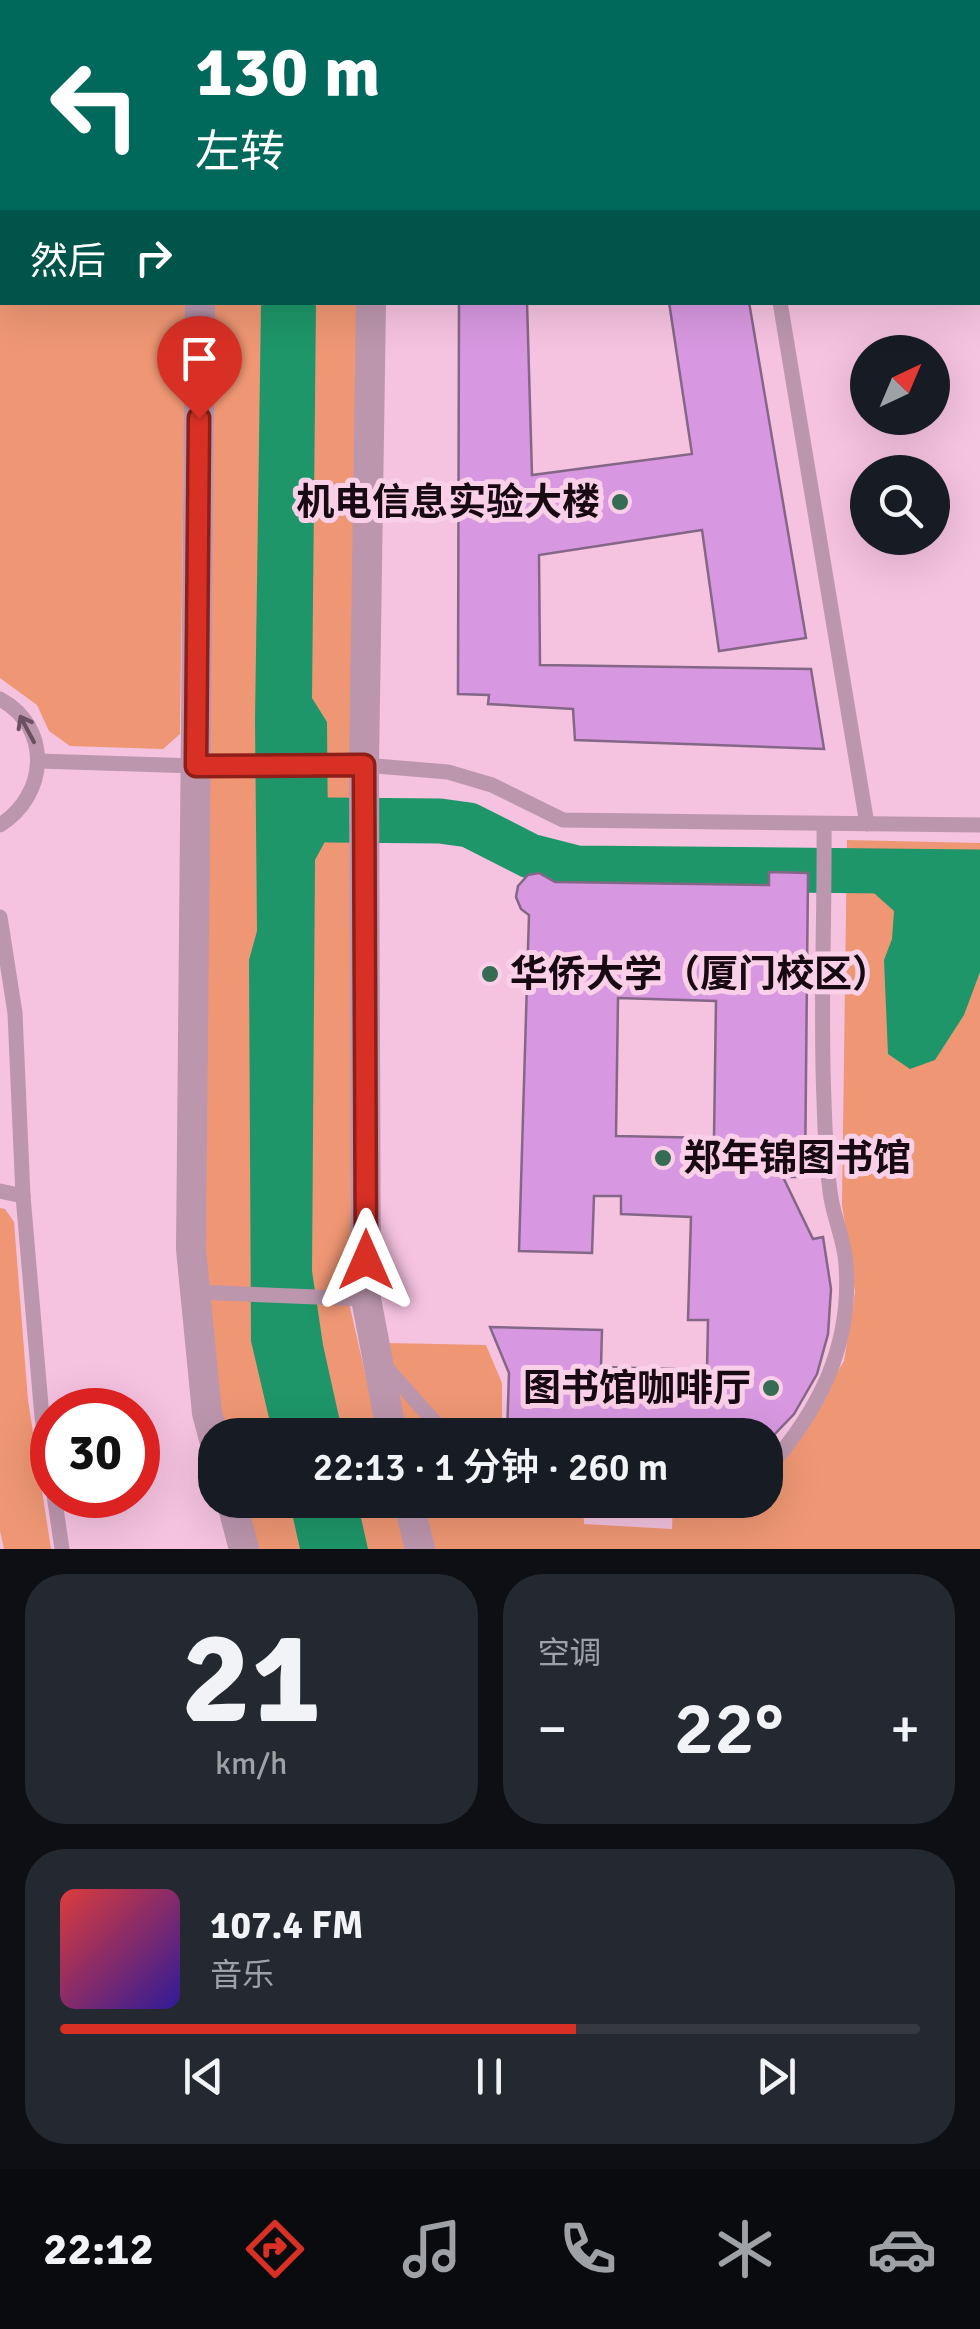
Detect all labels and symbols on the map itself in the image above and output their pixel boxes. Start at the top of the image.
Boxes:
pin [157,316,242,419]
north arrow [850,335,950,435]
place label: 机电信息实验大楼 [296,479,600,526]
marker: 机电信息实验大楼 [609,491,631,513]
one-way arrow [17,715,37,745]
place label: 华侨大学（厦门校区） [510,951,890,998]
marker: 华侨大学（厦门校区） [479,963,501,985]
place label: 郑年锦图书馆 [683,1135,911,1182]
marker: 郑年锦图书馆 [652,1147,674,1169]
position arrow [314,1208,418,1312]
place label: 图书馆咖啡厅 [523,1365,751,1412]
marker: 图书馆咖啡厅 [760,1377,782,1399]
speed limit sign: 30 [30,1388,160,1518]

